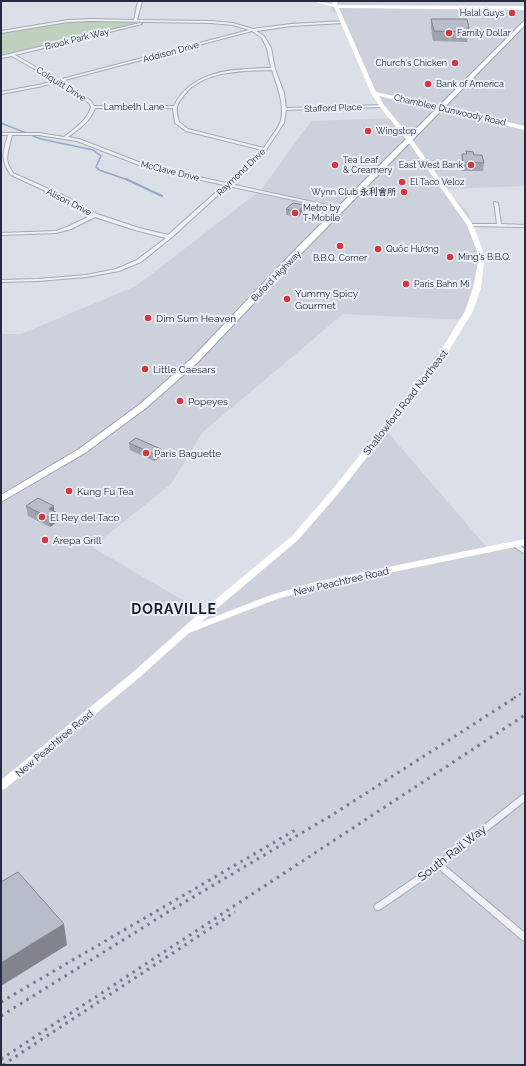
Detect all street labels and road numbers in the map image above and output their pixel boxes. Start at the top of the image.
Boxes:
street label: Brook Park Way [44,26,110,52]
street label: Addison Drive [142,40,201,64]
street label: Colquitt Drive [34,65,88,104]
street label: Chamblee Dunwoody Road [393,92,507,128]
street label: Lambeth Lane [104,102,165,112]
street label: Stafford Place [304,102,363,114]
street label: Raymond Drive [215,146,268,198]
street label: McClave Drive [140,159,201,183]
street label: Alison Drive [45,186,94,218]
street label: Buford Highway [249,248,303,303]
street label: Shallowford Road Northeast [361,347,450,457]
street label: New Peachtree Road [292,565,390,598]
street label: New Peachtree Road [13,708,95,779]
street label: South Rail Way [415,822,489,884]

